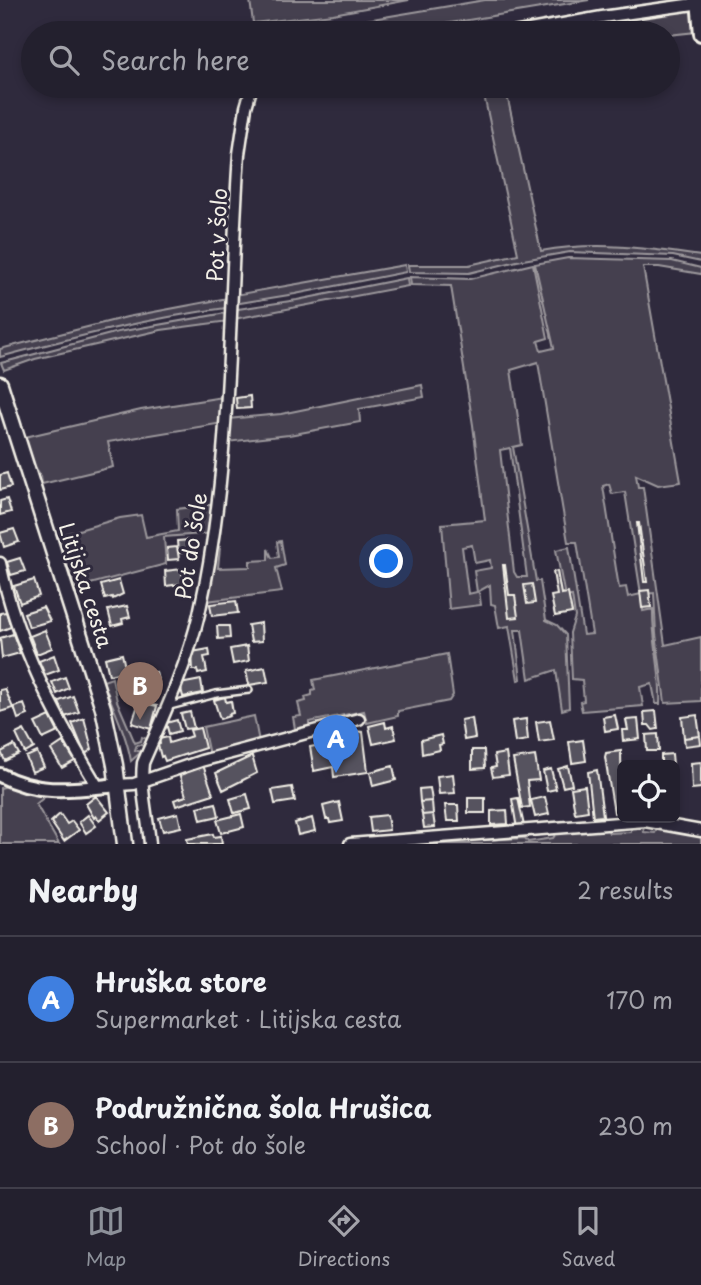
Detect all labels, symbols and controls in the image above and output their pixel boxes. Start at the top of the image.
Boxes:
search box [21,21,680,98]
text: Search here [101,40,250,79]
icon: search [45,41,83,79]
street label: Pot v šolo [198,187,234,283]
street label: Pot do šole [166,490,214,602]
street label: Litijska cesta [52,518,122,652]
your location [369,544,403,578]
pin: B [117,662,163,720]
pin: A [313,715,359,773]
map controls [617,760,680,823]
button: locate [617,760,680,823]
text: Nearby [28,867,138,912]
text: 2 results [577,872,673,907]
text: Hruška store [95,962,267,1001]
text: A [42,982,60,1017]
text: 170 m [606,982,673,1017]
text: Supermarket · Litijska cesta [95,1001,401,1036]
text: Podružnična šola Hrušica [95,1088,432,1127]
text: B [43,1108,59,1143]
text: 230 m [598,1108,673,1143]
text: School · Pot do šole [95,1127,306,1162]
tab: Map [86,1202,126,1272]
tab: Directions [298,1202,390,1272]
tab: Saved [561,1202,615,1272]

